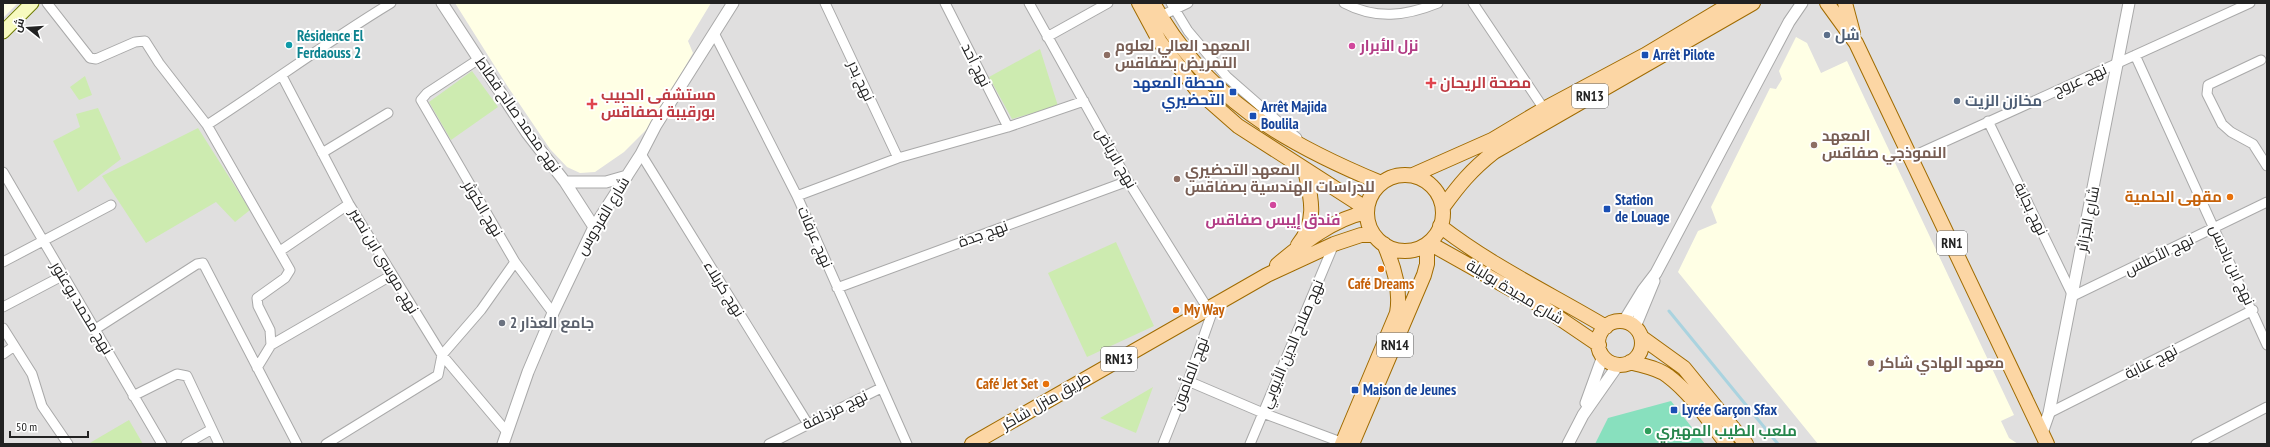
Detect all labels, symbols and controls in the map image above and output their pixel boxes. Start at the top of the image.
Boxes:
north arrow [8,8,48,48]
text: ش [10,16,27,34]
place label: شل [1835,25,1860,44]
place label: Résidence El Ferdaouss 2 [297,26,364,62]
marker: شل [1822,30,1832,40]
place label: المعهد العالي لعلوم التمريض بصفاقس [1115,36,1250,72]
place label: نزل الأبرار [1359,36,1418,55]
marker: Résidence El Ferdaouss 2 [284,40,294,50]
street label: نهج أحد [956,40,996,91]
marker: نزل الأبرار [1347,41,1357,51]
place label: Arrêt Pilote [1652,45,1715,64]
marker: المعهد العالي لعلوم التمريض بصفاقس [1102,50,1112,60]
marker: Arrêt Pilote [1640,50,1650,60]
street label: نهج محمد صالح قطاط [470,53,565,177]
street label: نهج بدر [842,57,879,105]
street label: نهج عروج [2050,59,2110,102]
place label: محطة المعهد التحضيري [1133,73,1225,112]
place label: مصحة الريحان [1440,73,1531,92]
marker: مصحة الريحان [1425,77,1437,89]
road number: RN13 [1572,84,1608,108]
place label: مستشفى الحبيب بورقيبة بصفاقس [601,85,716,121]
marker: محطة المعهد التحضيري [1228,87,1238,97]
place label: مخازن الزيت [1965,91,2042,110]
marker: مخازن الزيت [1952,96,1962,106]
place label: Arrêt Majida Boulila [1260,97,1327,133]
marker: مستشفى الحبيب بورقيبة بصفاقس [586,98,598,110]
marker: Arrêt Majida Boulila [1248,111,1258,121]
street label: نهج الرياض [1090,124,1141,192]
place label: المعهد النموذجي صفاقس [1822,126,1947,165]
marker: المعهد النموذجي صفاقس [1809,140,1819,150]
place label: المعهد التحضيري للدراسات الهندسية بصفاقس [1185,160,1375,196]
street label: شارع الفردوس [572,173,635,259]
marker: المعهد التحضيري للدراسات الهندسية بصفاقس [1172,174,1182,184]
street label: نهج الكوثر [457,177,507,241]
street label: نهج بجاية [2009,179,2052,239]
street label: شارع الجزائر [2072,184,2105,255]
place label: مقهى الحلمية [2125,187,2222,206]
place label: Station de Louage [1615,190,1670,226]
marker: مقهى الحلمية [2225,192,2235,202]
marker: فندق إيبس صفاقس [1268,200,1278,210]
street label: نهج عرفات [792,203,837,271]
street label: نهج موسى ابن نصير [343,204,423,318]
marker: Station de Louage [1602,204,1612,214]
place label: فندق إيبس صفاقس [1206,210,1340,230]
street label: نهج جدة [955,216,1011,253]
street label: نهج ابن باديس [2204,222,2259,309]
street label: نهج الأطلس [2121,230,2197,281]
road number: RN1 [1937,231,1967,255]
street label: شارع مجيدة بوليلة [1462,255,1567,330]
street label: نهج محمد بوعتور [45,257,118,359]
street label: نهج كربلاء [698,257,749,321]
marker: Café Dreams [1376,264,1386,274]
place label: Café Dreams [1348,274,1414,293]
street label: نهج صلاح الدين الأيوبي [1256,276,1330,412]
place label: My Way [1184,300,1226,319]
marker: My Way [1171,305,1181,315]
place label: جامع العذار 2 [510,313,594,333]
marker: جامع العذار 2 [497,318,507,328]
road number: RN14 [1377,333,1413,357]
street label: نهج المأمون [1167,334,1214,414]
street label: نهج عنابة [2121,340,2181,385]
road number: RN13 [1101,347,1137,371]
place label: معهد الهادي شاكر [1878,353,2004,375]
marker: معهد الهادي شاكر [1866,358,1876,368]
street label: طريق منزل شاكر [997,367,1094,435]
place label: Café Jet Set [976,374,1039,393]
marker: Café Jet Set [1041,379,1051,389]
place label: Maison de Jeunes [1363,380,1456,399]
marker: Maison de Jeunes [1350,385,1360,395]
street label: نهج مزدلفة [799,386,871,435]
place label: Lycée Garçon Sfax [1682,400,1777,419]
marker: Lycée Garçon Sfax [1669,405,1679,415]
scale bar [10,413,88,439]
text: 50 m [16,419,37,434]
place label: ملعب الطيب المهيري [1656,421,1797,443]
marker: ملعب الطيب المهيري [1643,426,1653,436]

